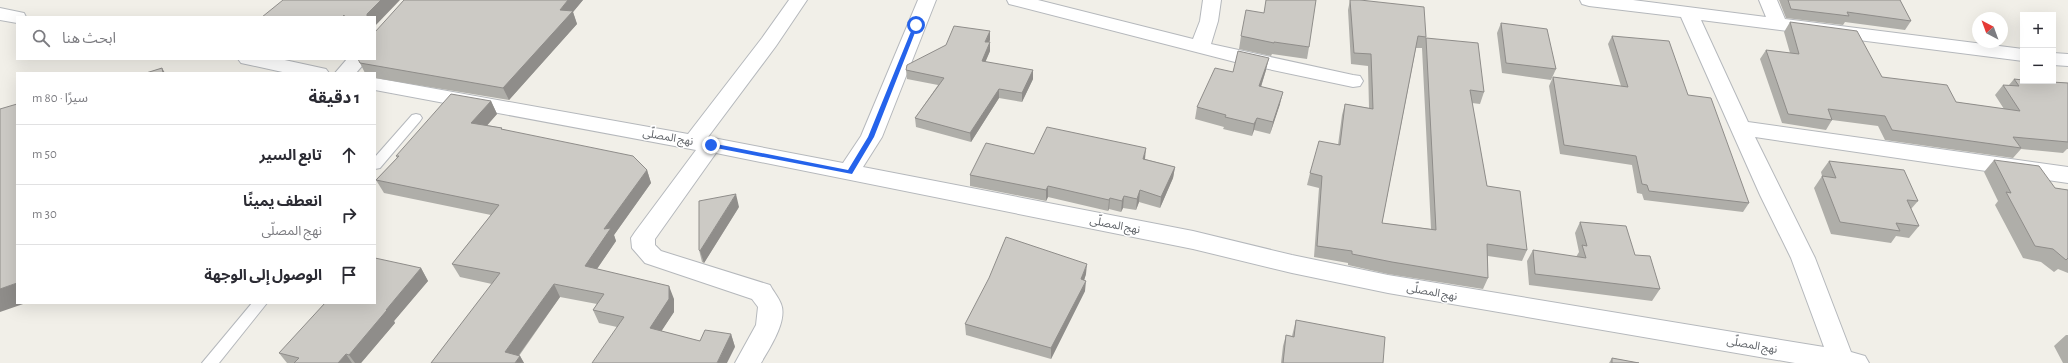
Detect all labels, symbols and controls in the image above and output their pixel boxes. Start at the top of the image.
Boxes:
north arrow [1972,12,2008,48]
map controls [2020,12,2056,84]
button: + [2020,12,2056,48]
search box [16,16,376,60]
route start [907,16,925,34]
icon: search [30,27,52,49]
text: ابحث هنا [62,31,116,46]
button: − [2020,48,2056,84]
text: 1 دقيقة [309,89,360,106]
text: سيرًا · 80 m [32,92,88,105]
street label: نهج المصلّى [642,124,695,149]
route end [702,136,720,154]
icon: ahead [338,144,360,166]
text: 50 m [32,148,57,161]
text: تابع السير [260,148,322,163]
text: انعطف يمينًا [243,194,322,209]
icon: right [338,204,360,226]
text: 30 m [32,208,57,221]
street label: نهج المصلّى [1088,212,1142,237]
text: نهج المصلّى [262,225,322,238]
icon: arrive [338,264,360,286]
text: الوصول إلى الوجهة [204,268,322,283]
street label: نهج المصلّى [1406,279,1459,304]
street label: نهج المصلّى [1726,332,1779,357]

